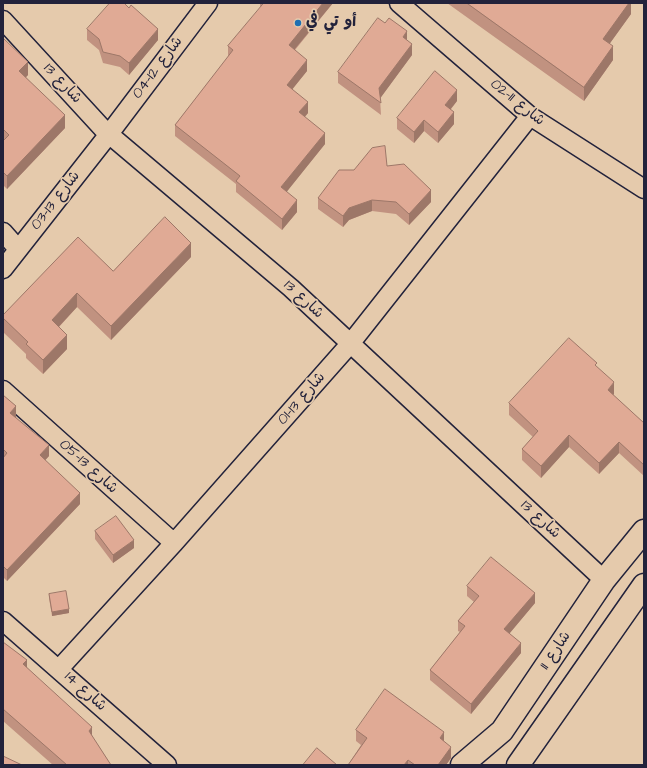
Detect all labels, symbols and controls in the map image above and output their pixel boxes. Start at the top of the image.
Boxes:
place label: أو تي في [306,14,356,32]
marker: أو تي في [293,18,303,28]
street label: شارع 12-04 [129,33,187,103]
street label: شارع 13 [39,60,85,108]
street label: شارع 11-02 [486,76,548,130]
street label: شارع 13-03 [27,168,85,234]
street label: شارع 13 [279,277,327,323]
street label: شارع 13-01 [274,369,330,429]
street label: شارع 13-05 [55,436,121,498]
street label: شارع 13 [516,497,564,543]
street label: شارع 11 [537,628,575,674]
street label: شارع 14 [60,668,110,716]

